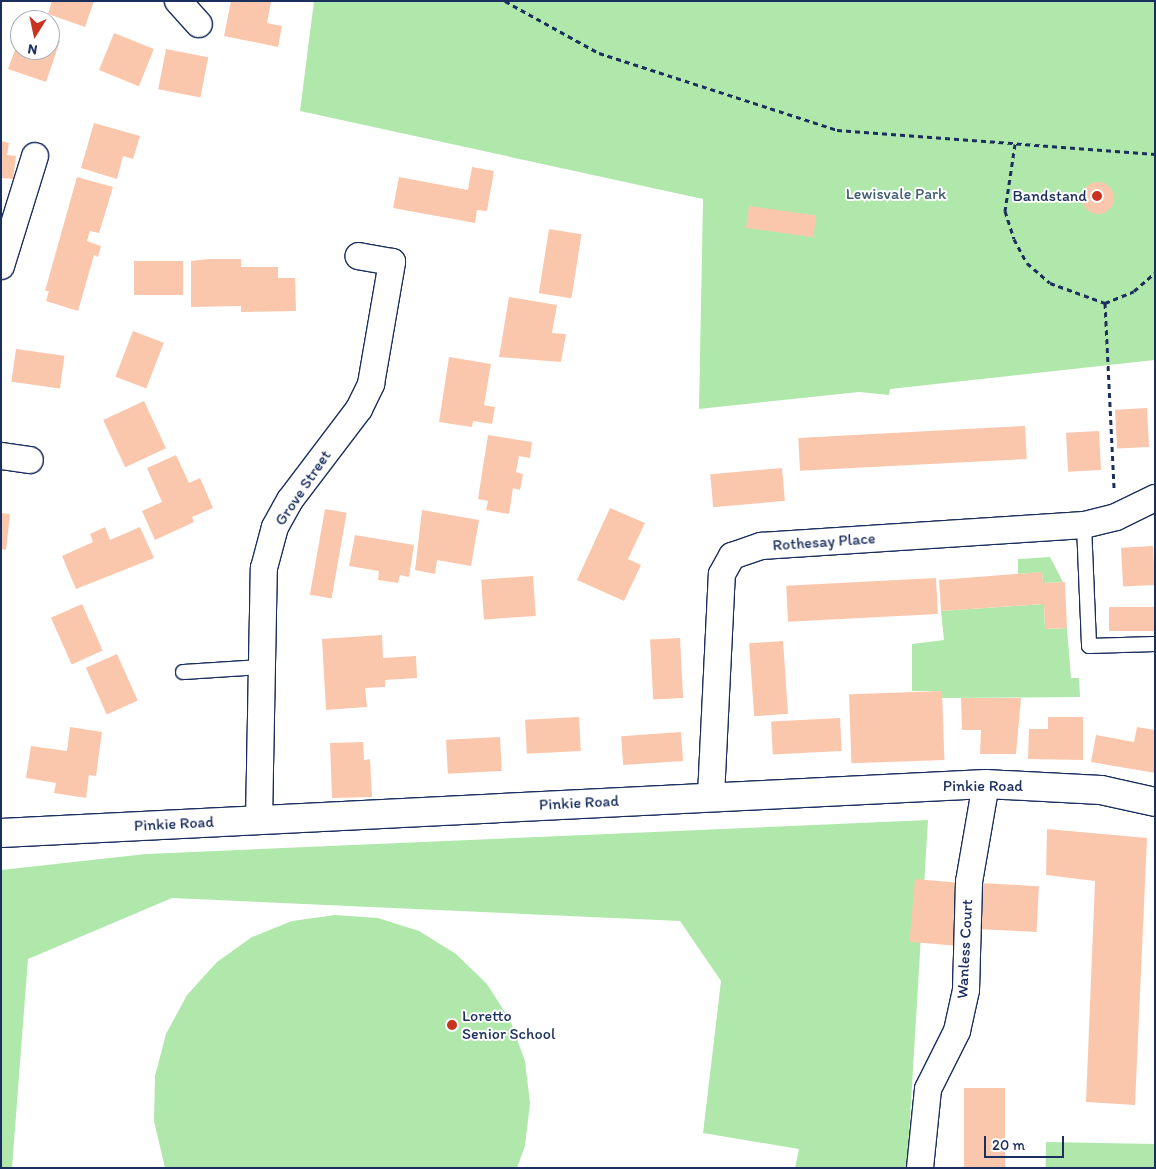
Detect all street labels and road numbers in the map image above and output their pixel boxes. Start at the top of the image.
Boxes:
street label: Grove Street [271,447,335,529]
street label: Rothesay Place [772,529,876,555]
street label: Pinkie Road [943,776,1023,796]
street label: Pinkie Road [538,791,620,815]
street label: Pinkie Road [133,812,215,836]
street label: Wanless Court [953,899,977,999]

